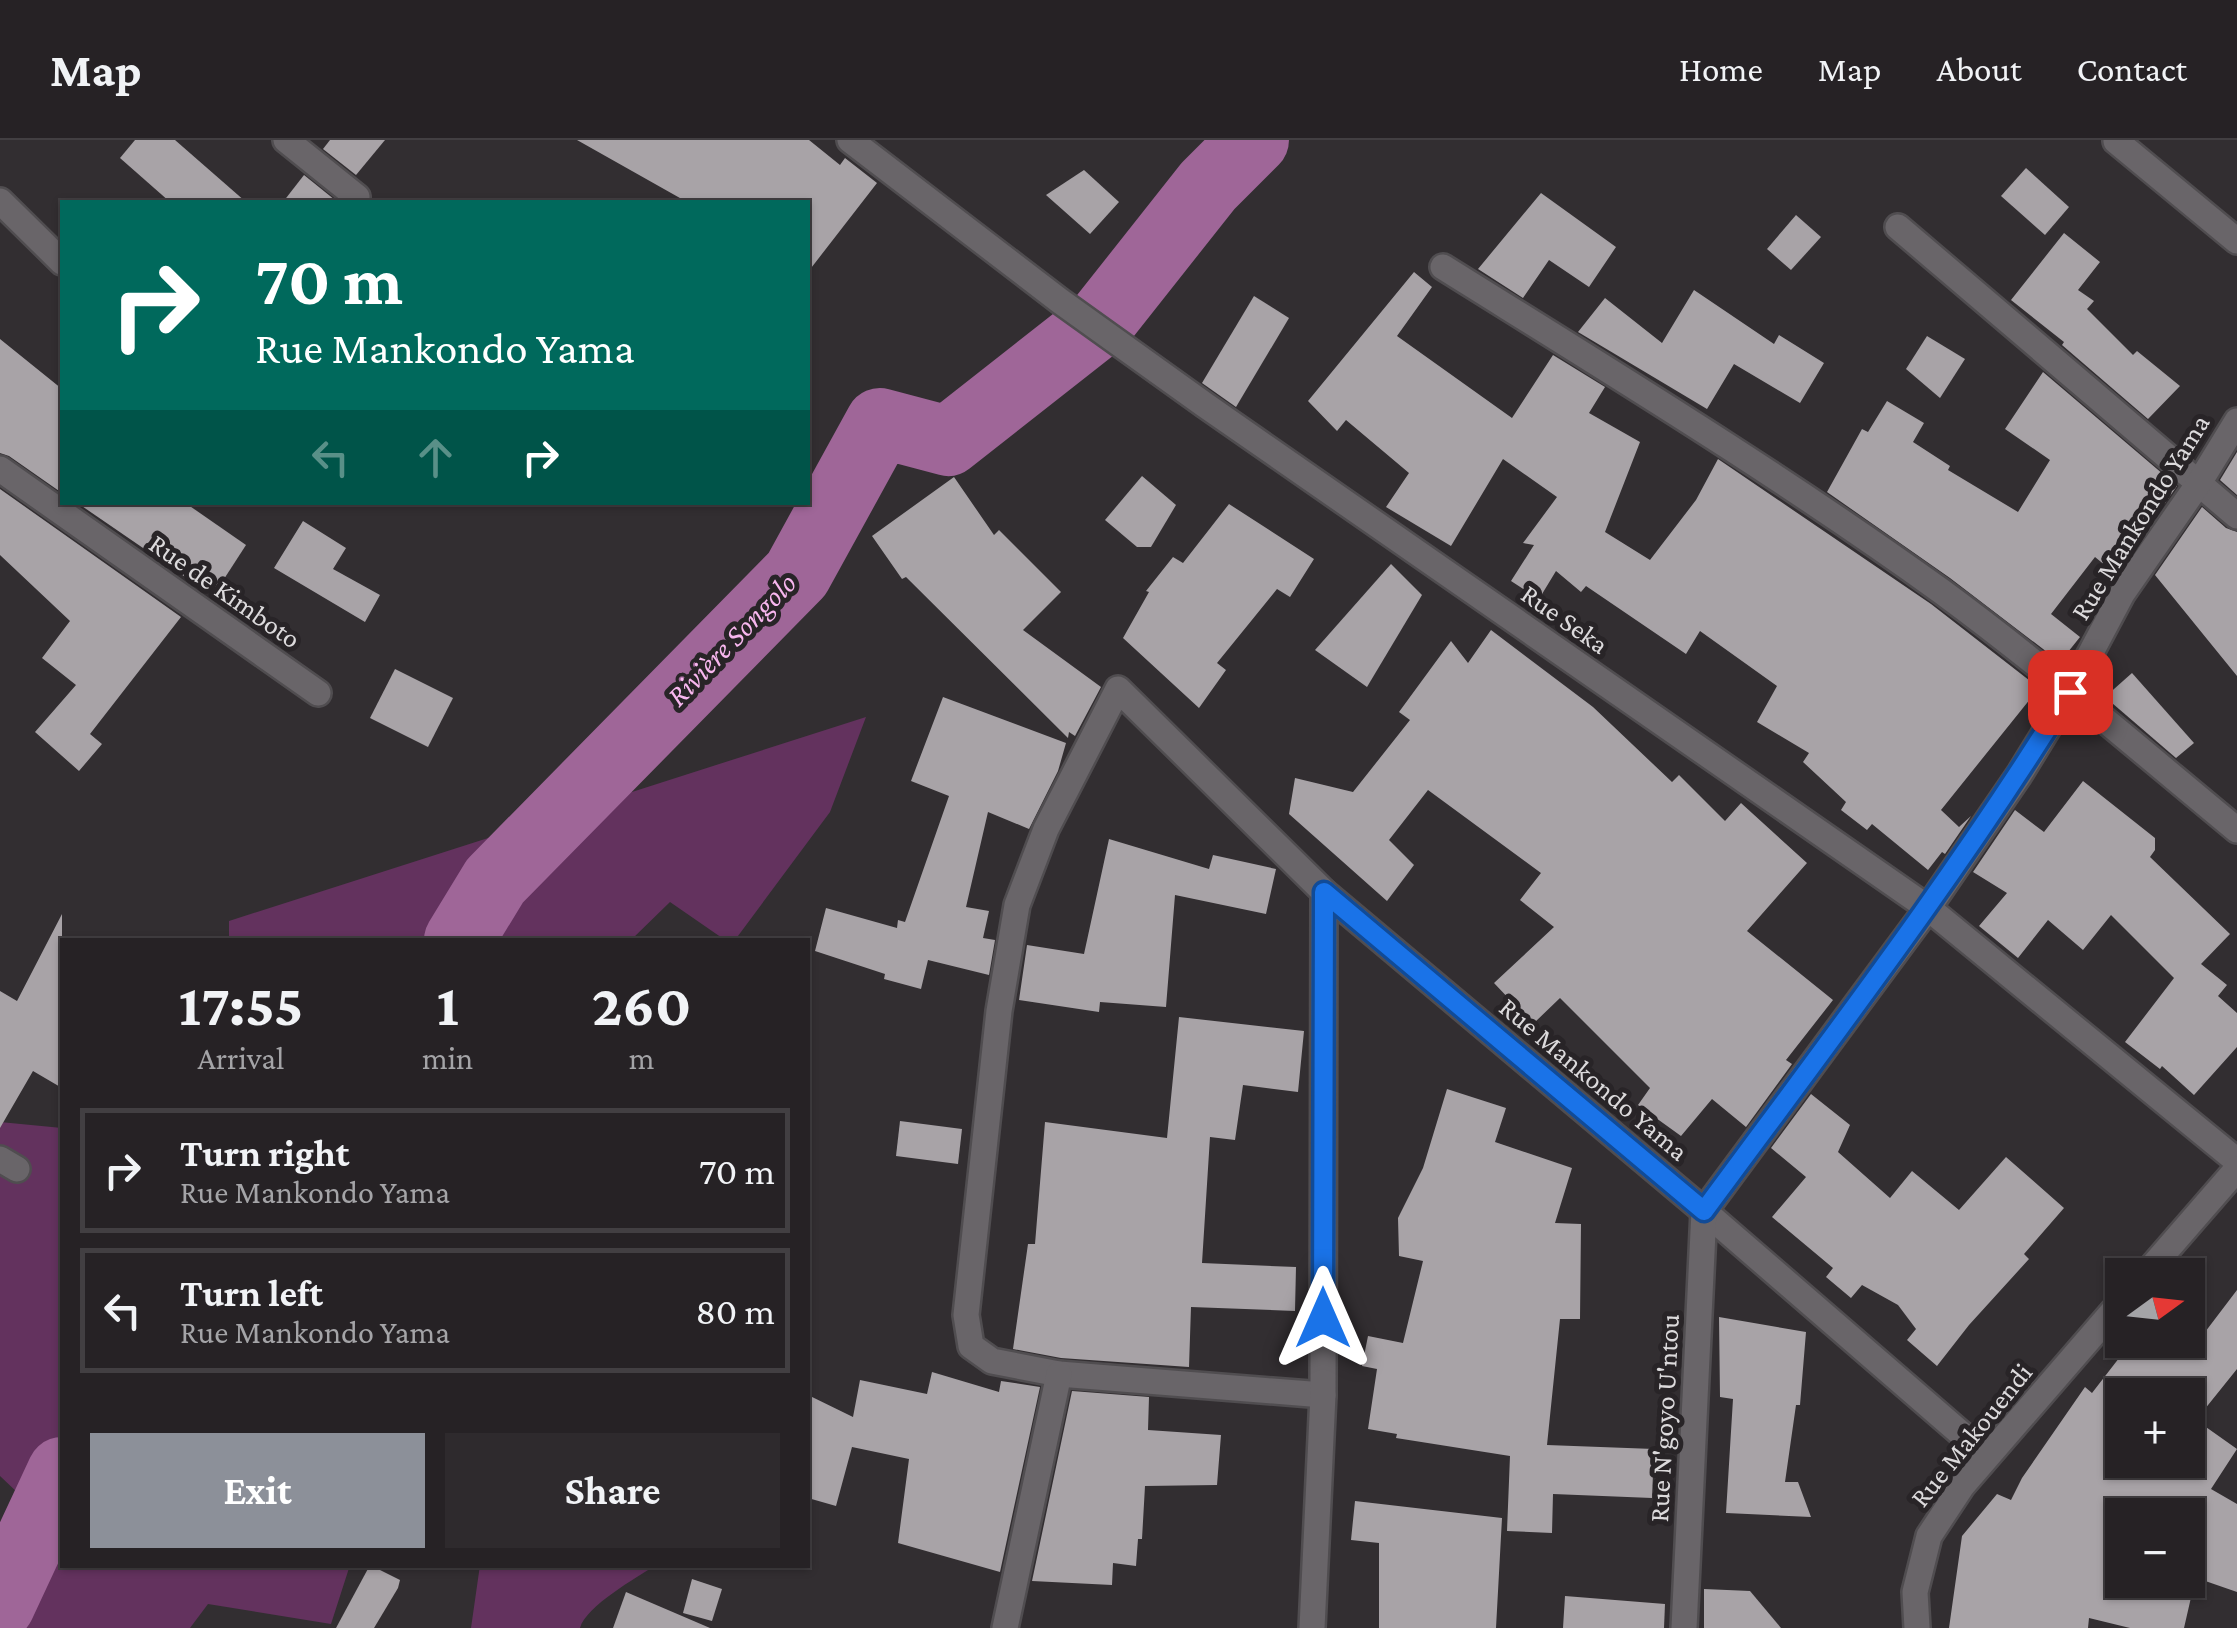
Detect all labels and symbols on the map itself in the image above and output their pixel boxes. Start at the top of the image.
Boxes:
street label: Rue Mankondo Yama [2064,409,2216,625]
street label: Rue de Kimboto [144,528,306,654]
water label: Rivière Songolo [660,566,803,713]
street label: Rue Seka [1515,578,1615,660]
pin [2028,650,2113,735]
street label: Rue Mankondo Yama [1494,991,1695,1167]
north arrow [2105,1258,2205,1358]
position arrow [1271,1266,1375,1370]
street label: Rue N'goyo U'ntou [1643,1313,1685,1523]
street label: Rue Makouendi [1904,1357,2038,1513]

